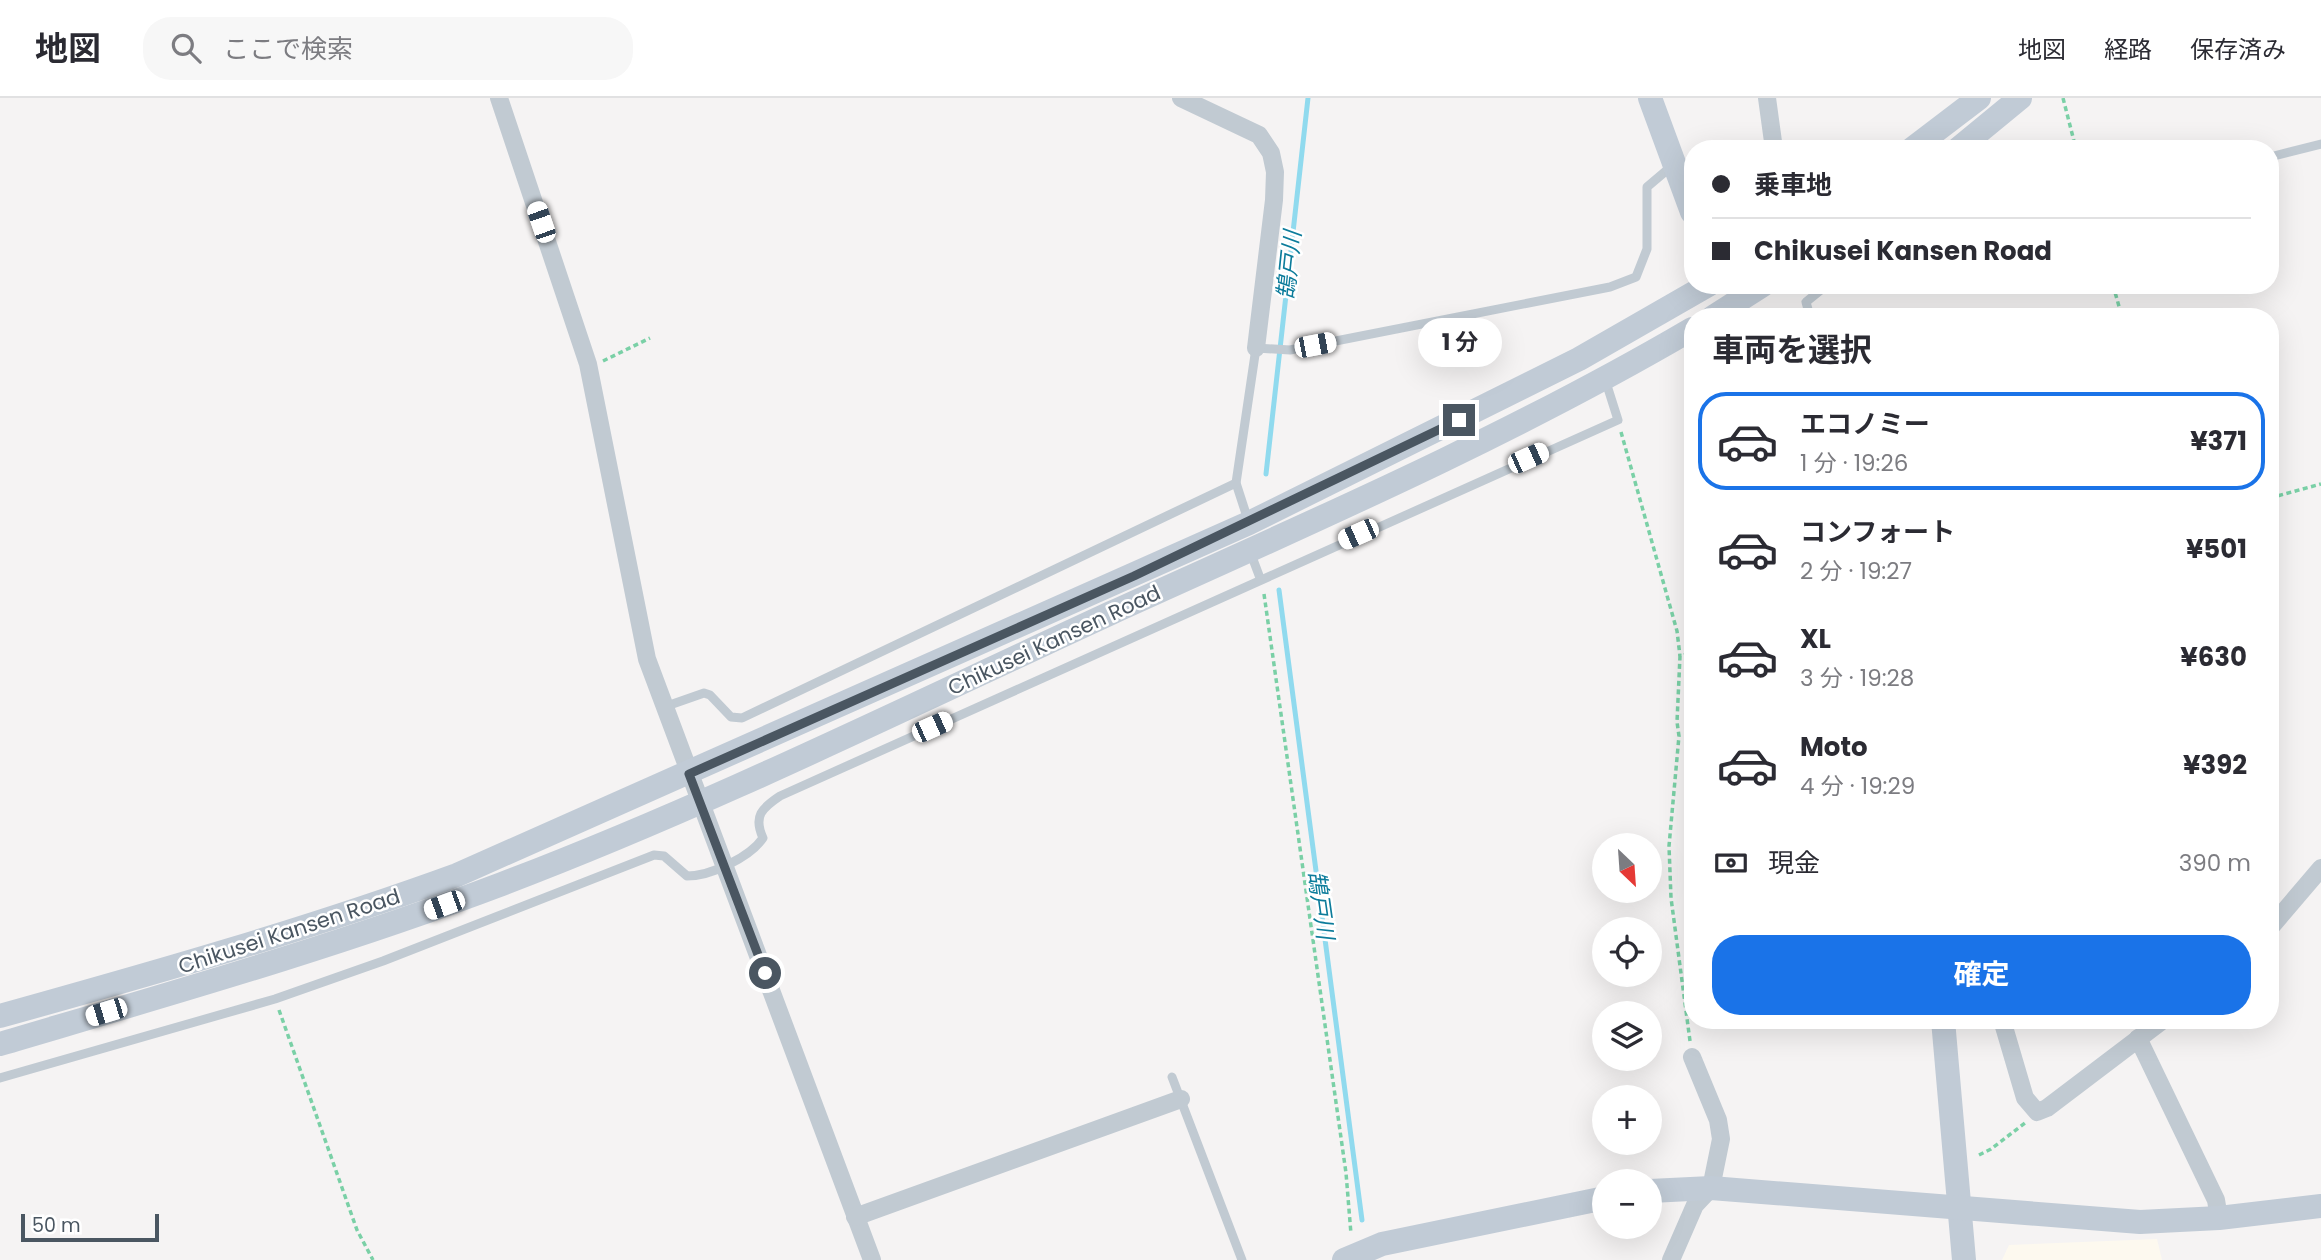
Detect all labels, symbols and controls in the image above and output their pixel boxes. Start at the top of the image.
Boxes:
search box [143,17,633,80]
text: 地図 [35,25,101,72]
icon: search [167,29,205,67]
text: ここで検索 [223,31,353,67]
text: 地図 [2018,33,2066,66]
text: 経路 [2104,33,2152,66]
text: 保存済み [2190,33,2286,66]
text: 乗車地 [1754,167,1832,203]
car [525,199,558,245]
water label: 鵠戸川 [1269,226,1309,301]
text: Chikusei Kansen Road [1754,233,2052,269]
callout: 1 分 [1417,318,1501,368]
text: 1 分 [1442,326,1478,358]
text: 車両を選択 [1712,327,1872,372]
car [1293,331,1338,359]
route end [1443,404,1475,436]
text: エコノミー [1800,406,1930,442]
icon: car [1716,410,1779,473]
text: ¥371 [2190,423,2247,459]
car [1505,440,1552,476]
text: 1 分 · 19:26 [1800,447,1908,479]
text: コンフォート [1800,514,1955,550]
car [1335,516,1382,552]
icon: car [1716,518,1779,581]
text: ¥501 [2186,531,2247,567]
text: 2 分 · 19:27 [1800,555,1912,587]
street label: Chikusei Kansen Road [943,578,1165,702]
text: XL [1800,621,1831,657]
icon: car [1716,626,1779,689]
text: ¥630 [2180,639,2247,675]
text: 3 分 · 19:28 [1800,662,1914,694]
car [909,709,956,745]
text: Moto [1800,729,1868,765]
icon: car [1716,734,1779,797]
text: ¥392 [2183,747,2247,783]
text: 4 分 · 19:29 [1800,770,1915,802]
north arrow [1592,833,1662,903]
map controls [1592,833,1662,1239]
icon: cash [1712,844,1750,882]
text: 現金 [1768,845,1820,881]
text: 390 m [2179,847,2251,879]
water label: 鵠戸川 [1300,869,1342,944]
street label: Chikusei Kansen Road [174,881,404,981]
car [421,888,468,922]
button: locate [1592,917,1662,987]
button: 確定 [1712,935,2251,1015]
route start [749,957,781,989]
car [83,996,130,1028]
button: layers [1592,1001,1662,1071]
button: + [1592,1085,1662,1155]
button: − [1592,1169,1662,1239]
scale bar [21,1211,159,1243]
text: 50 m [32,1212,81,1239]

